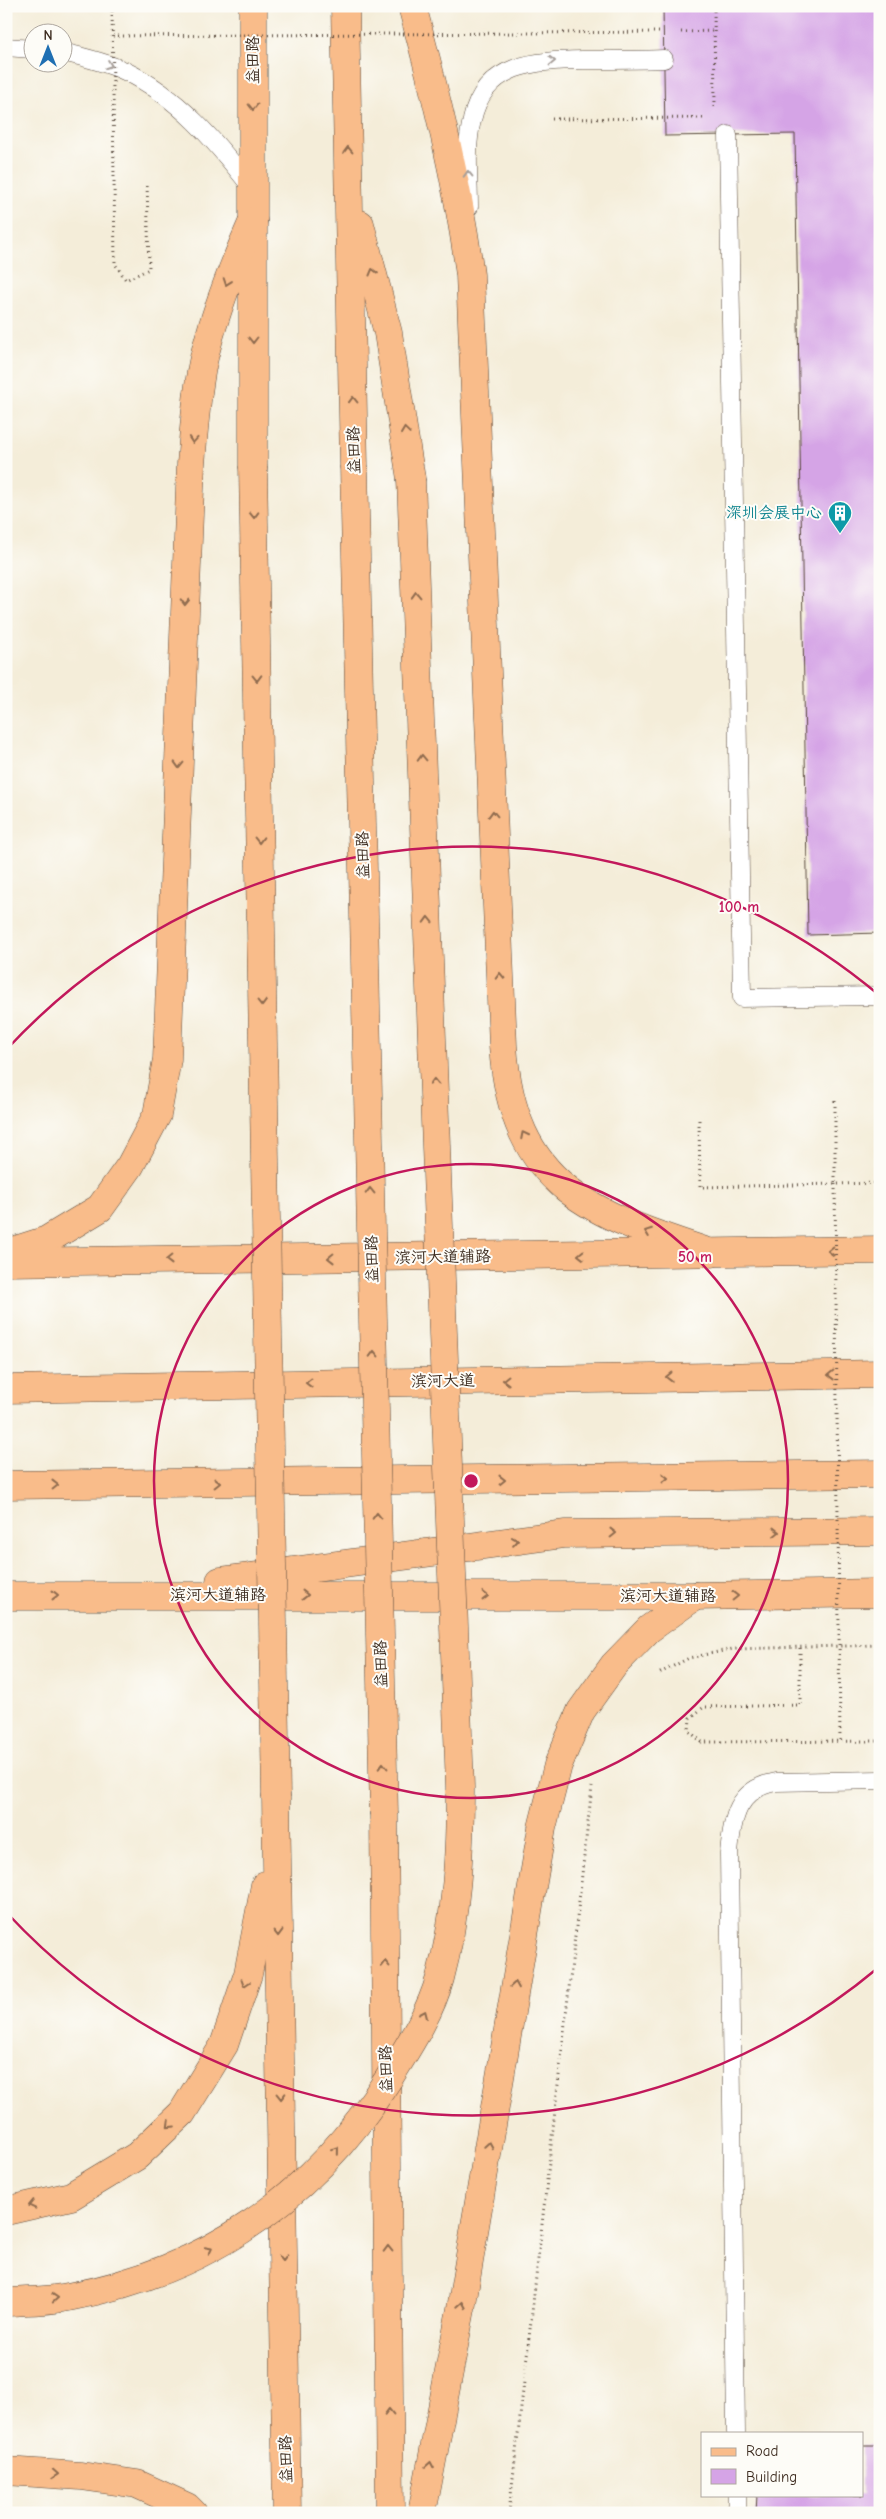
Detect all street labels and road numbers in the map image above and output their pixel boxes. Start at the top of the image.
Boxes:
street label: 益田路 [244,36,262,84]
street label: 益田路 [345,426,363,474]
street label: 益田路 [354,831,372,879]
street label: 益田路 [363,1235,381,1283]
street label: 滨河大道辅路 [395,1247,491,1267]
street label: 滨河大道 [411,1371,475,1391]
street label: 滨河大道辅路 [170,1586,266,1604]
street label: 滨河大道辅路 [620,1587,716,1605]
street label: 益田路 [372,1640,390,1688]
street label: 益田路 [377,2045,395,2093]
street label: 益田路 [277,2435,295,2483]

